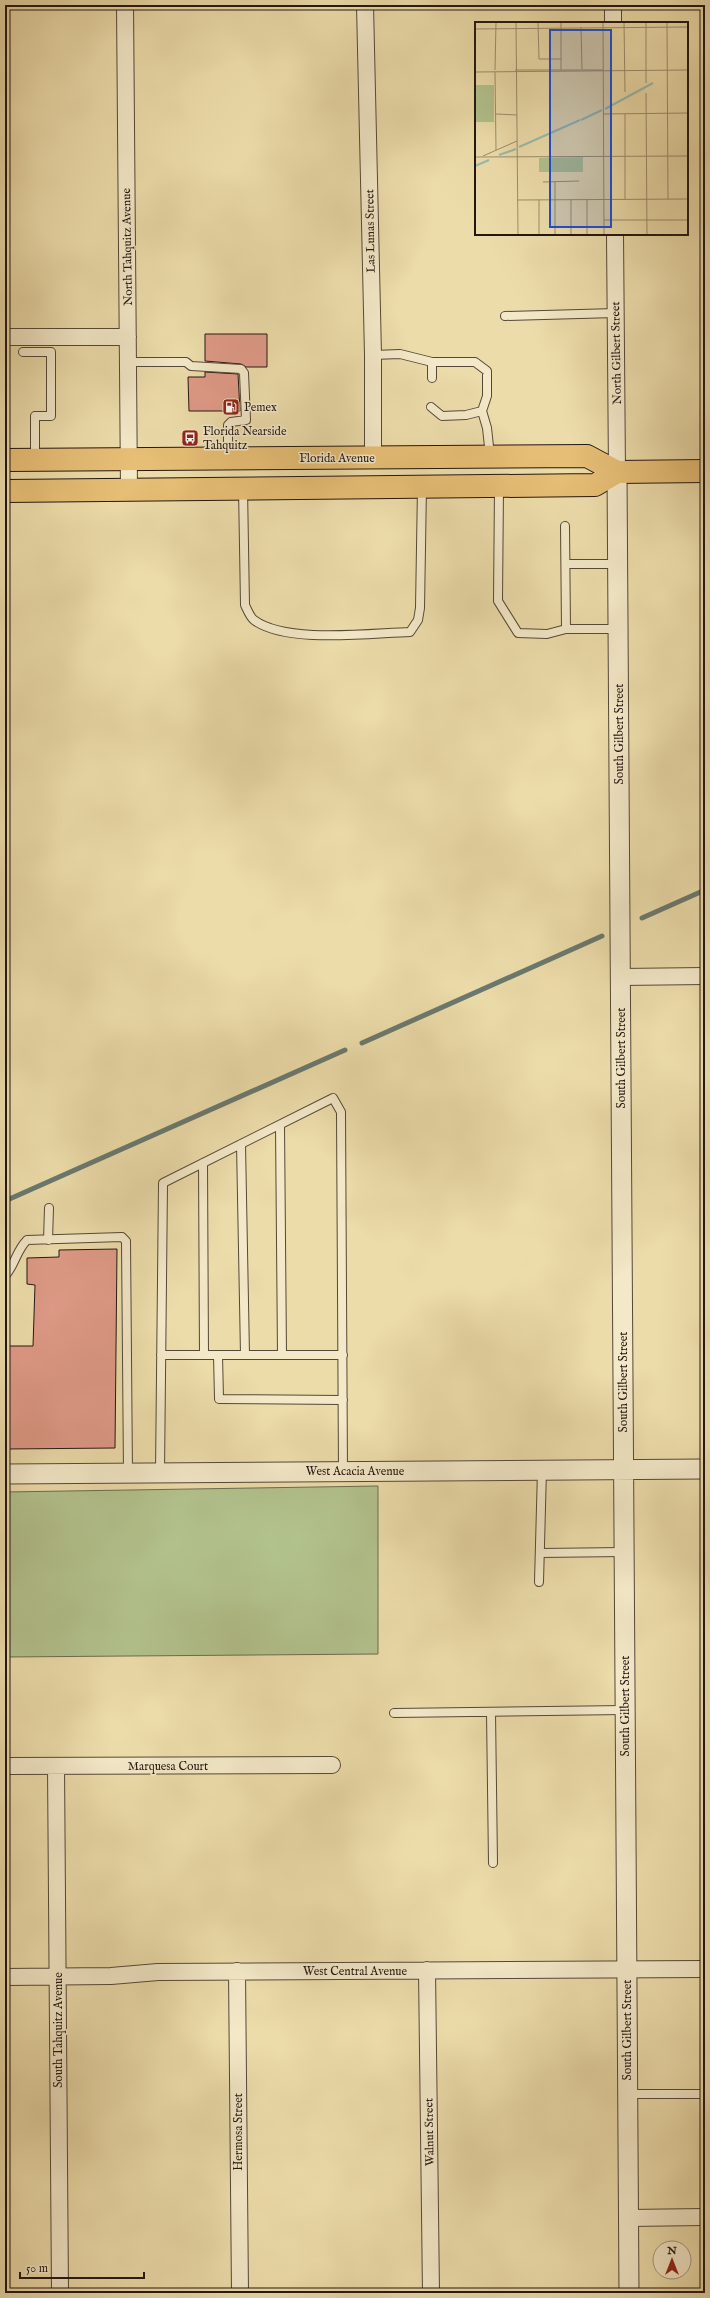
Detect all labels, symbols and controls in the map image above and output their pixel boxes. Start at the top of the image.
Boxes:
inset map [475,22,688,235]
street label: North Tahquitz Avenue [119,188,137,306]
street label: Las Lunas Street [362,189,379,273]
street label: North Gilbert Street [608,301,625,405]
fuel station icon: Pemex [221,397,241,417]
place label: Pemex [244,400,277,415]
place label: Florida Nearside Tahquitz [203,424,287,454]
bus stop icon: Florida Nearside Tahquitz [180,428,200,448]
street label: Florida Avenue [299,451,375,466]
street label: South Gilbert Street [612,684,627,784]
street label: South Gilbert Street [614,1008,629,1108]
street label: South Gilbert Street [616,1332,631,1432]
street label: West Acacia Avenue [306,1464,405,1479]
street label: South Gilbert Street [618,1656,633,1756]
street label: Marquesa Court [128,1759,208,1775]
street label: West Central Avenue [303,1964,408,1979]
street label: South Tahquitz Avenue [51,1972,67,2088]
street label: South Gilbert Street [620,1980,635,2080]
street label: Hermosa Street [231,2093,246,2171]
street label: Walnut Street [421,2098,438,2166]
north arrow [652,2240,692,2280]
text: N [666,2244,677,2258]
scale bar [20,2254,144,2280]
text: 50 m [26,2261,48,2276]

